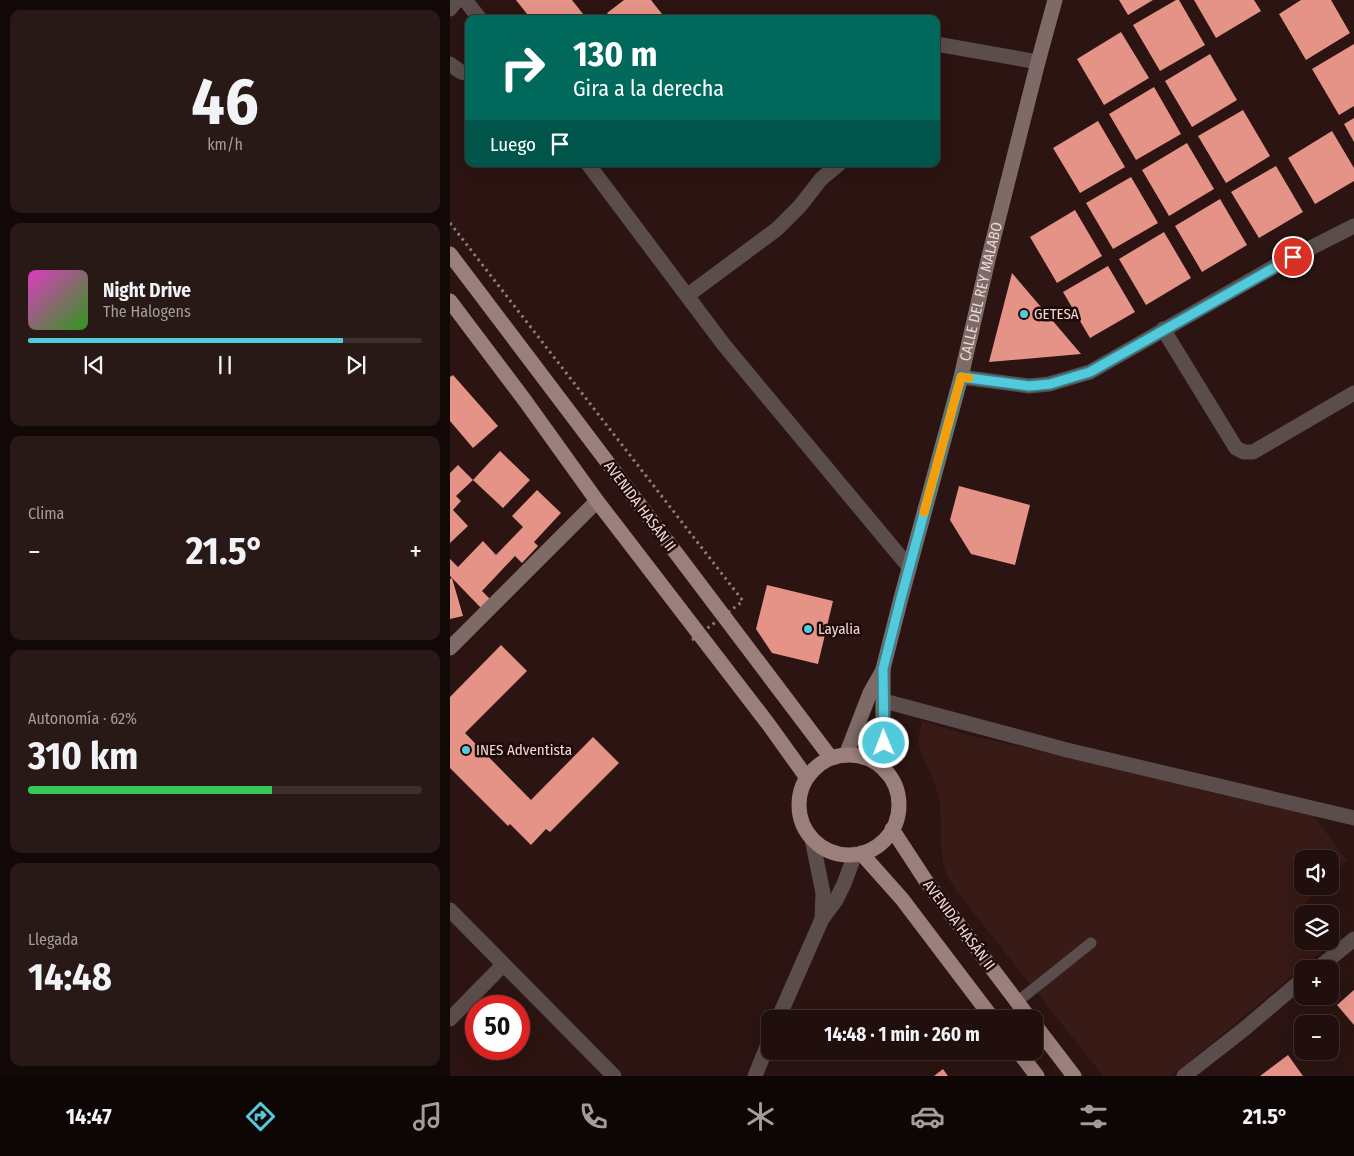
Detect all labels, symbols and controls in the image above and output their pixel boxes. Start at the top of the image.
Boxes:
text: 130 m [573,33,657,75]
icon: right [490,35,555,100]
text: 46 [191,63,259,141]
text: Gira a la derecha [573,75,724,102]
icon: arrive [546,130,574,158]
text: Luego [490,133,536,156]
text: km/h [207,135,243,154]
street label: CALLE DEL REY MALABO [956,220,1006,363]
pin [1272,236,1314,278]
icon: arrive [1279,243,1307,271]
text: Night Drive [103,279,191,302]
text: The Halogens [103,302,191,321]
place label: GETESA [1034,305,1079,323]
marker: GETESA [1018,308,1030,320]
icon: previous [80,351,108,379]
icon: pause [211,351,239,379]
icon: next [342,351,370,379]
street label: AVENIDA HASÁN II [600,457,680,555]
text: Clima [28,504,64,523]
text: 21.5° [186,528,264,574]
text: − [28,535,41,568]
text: + [409,535,422,568]
place label: Layalia [818,620,860,638]
marker: Layalia [802,623,814,635]
text: Autonomía · 62% [28,709,137,728]
position arrow [857,716,909,768]
text: 310 km [28,733,138,779]
place label: INES Adventista [476,741,572,759]
marker: INES Adventista [460,744,472,756]
map controls [1294,850,1339,1060]
button: sound [1294,850,1339,895]
street label: AVENIDA HASÁN II [919,876,999,974]
button: layers [1294,905,1339,950]
text: Llegada [28,930,78,949]
text: 14:48 [28,954,112,1000]
button: + [1294,960,1339,1005]
speed limit sign: 50 [465,995,530,1060]
button: − [1294,1015,1339,1060]
text: 14:48 · 1 min · 260 m [824,1023,980,1046]
icon: directions [243,1099,278,1134]
icon: music [410,1099,445,1134]
icon: phone [576,1099,611,1134]
icon: climate [743,1099,778,1134]
icon: car [910,1099,945,1134]
icon: filters [1076,1099,1111,1134]
text: 14:47 [66,1103,112,1130]
text: 21.5° [1243,1103,1288,1130]

